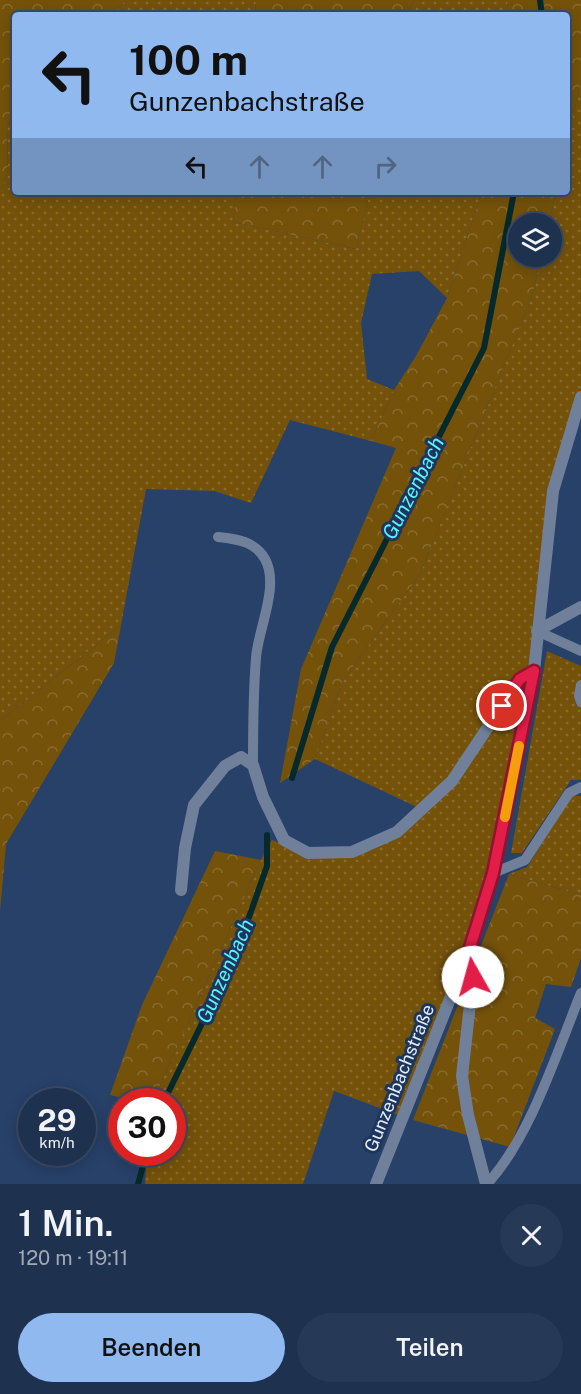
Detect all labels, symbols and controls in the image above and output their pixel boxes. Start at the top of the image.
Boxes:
text: 100 m [129,35,248,84]
icon: left [30,36,108,114]
text: Gunzenbachstraße [129,85,365,117]
icon: left [180,150,213,183]
icon: ahead [243,150,276,183]
icon: ahead [306,150,339,183]
icon: right [369,150,402,183]
map controls [508,213,562,267]
button: layers [508,213,562,267]
water label: Gunzenbach [377,433,449,543]
pin [476,680,527,731]
icon: arrive [485,689,518,722]
water label: Gunzenbach [191,915,259,1027]
position arrow [441,945,505,1009]
street label: Gunzenbachstraße [360,1001,438,1155]
speed limit sign: 30 [108,1088,186,1166]
text: 29 [38,1102,76,1138]
text: km/h [39,1134,75,1151]
text: 1 Min. [18,1202,114,1244]
button: close [500,1204,563,1267]
text: 120 m · 19:11 [18,1246,128,1270]
button: Beenden [18,1313,285,1382]
button: Teilen [297,1313,563,1382]

